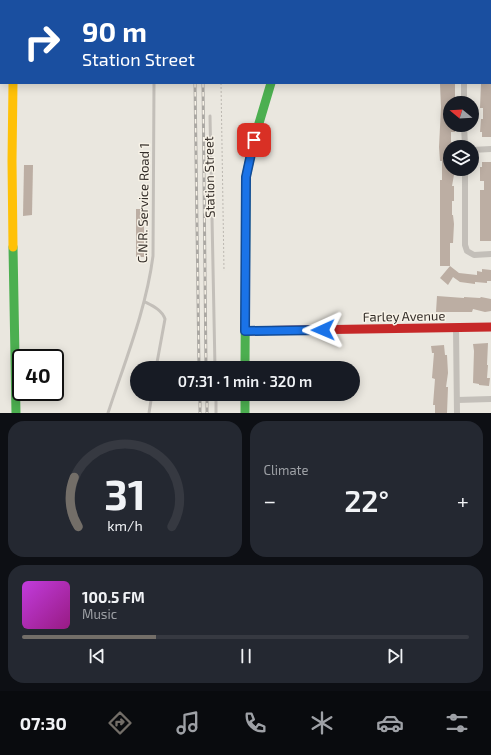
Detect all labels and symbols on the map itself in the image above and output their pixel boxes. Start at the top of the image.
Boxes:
north arrow [443,96,479,132]
pin [237,123,271,157]
street label: Station Street [200,136,218,218]
street label: C.N.R. Service Road 1 [134,143,152,263]
street label: Farley Avenue [363,307,445,325]
position arrow [302,309,344,351]
speed limit sign: 40 [12,349,64,401]

